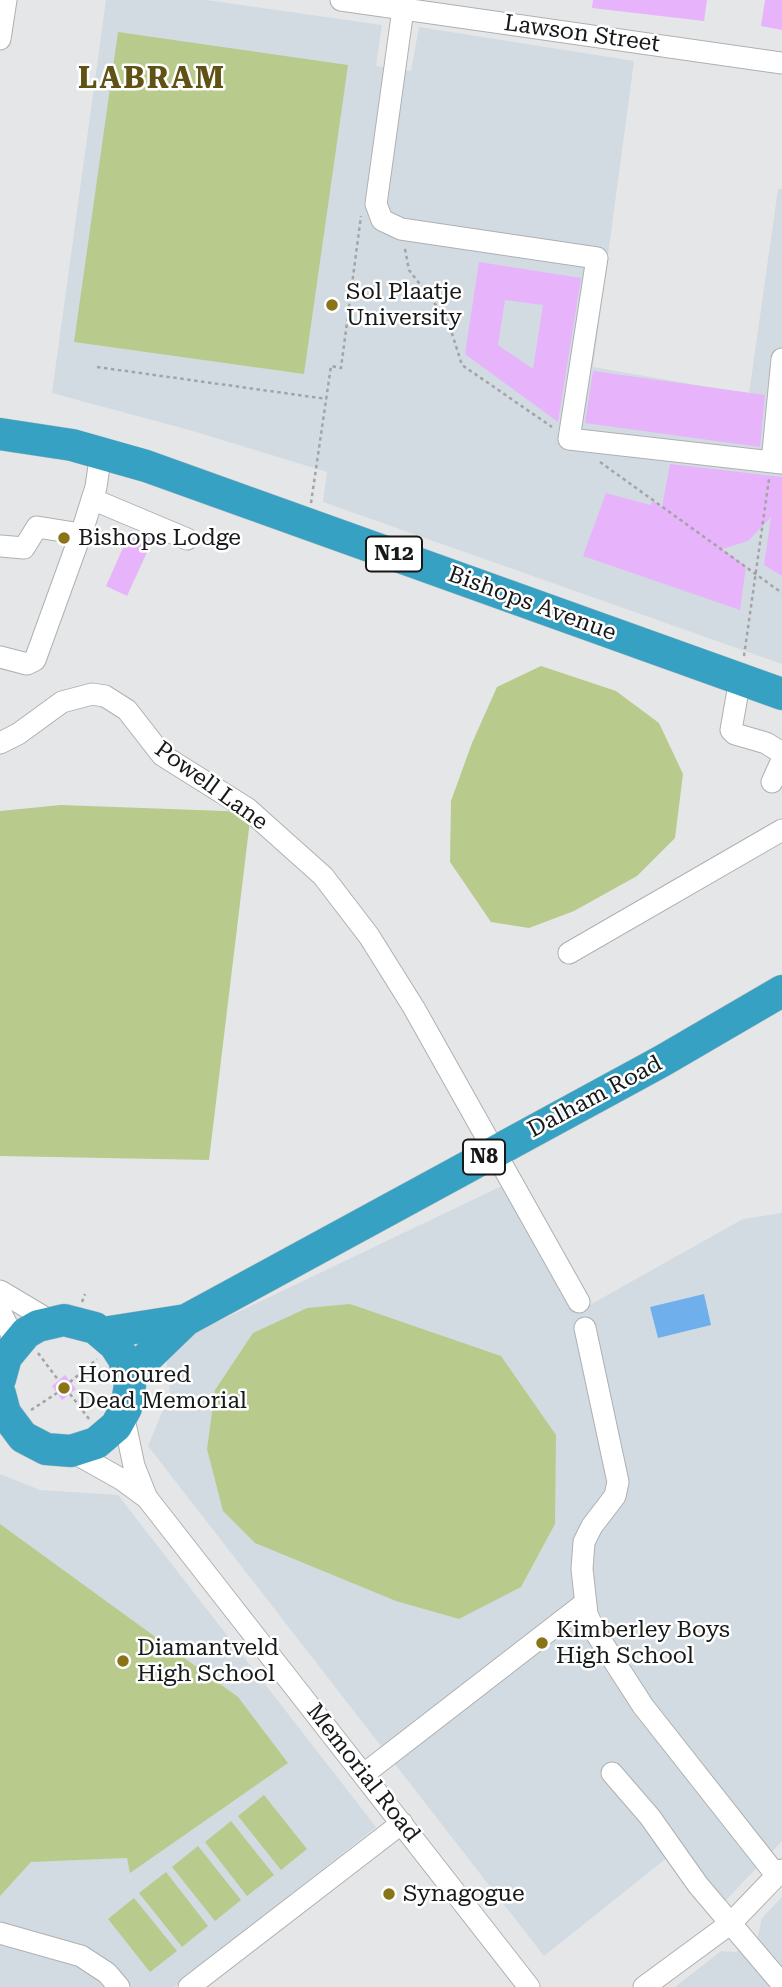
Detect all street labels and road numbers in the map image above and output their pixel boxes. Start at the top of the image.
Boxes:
street label: Lawson Street [502,9,662,59]
road number: N12 [366,536,422,572]
street label: Bishops Avenue [444,561,620,647]
street label: Powell Lane [149,736,273,836]
street label: Dalham Road [523,1050,667,1144]
road number: N8 [463,1140,505,1174]
street label: Memorial Road [300,1698,426,1848]

